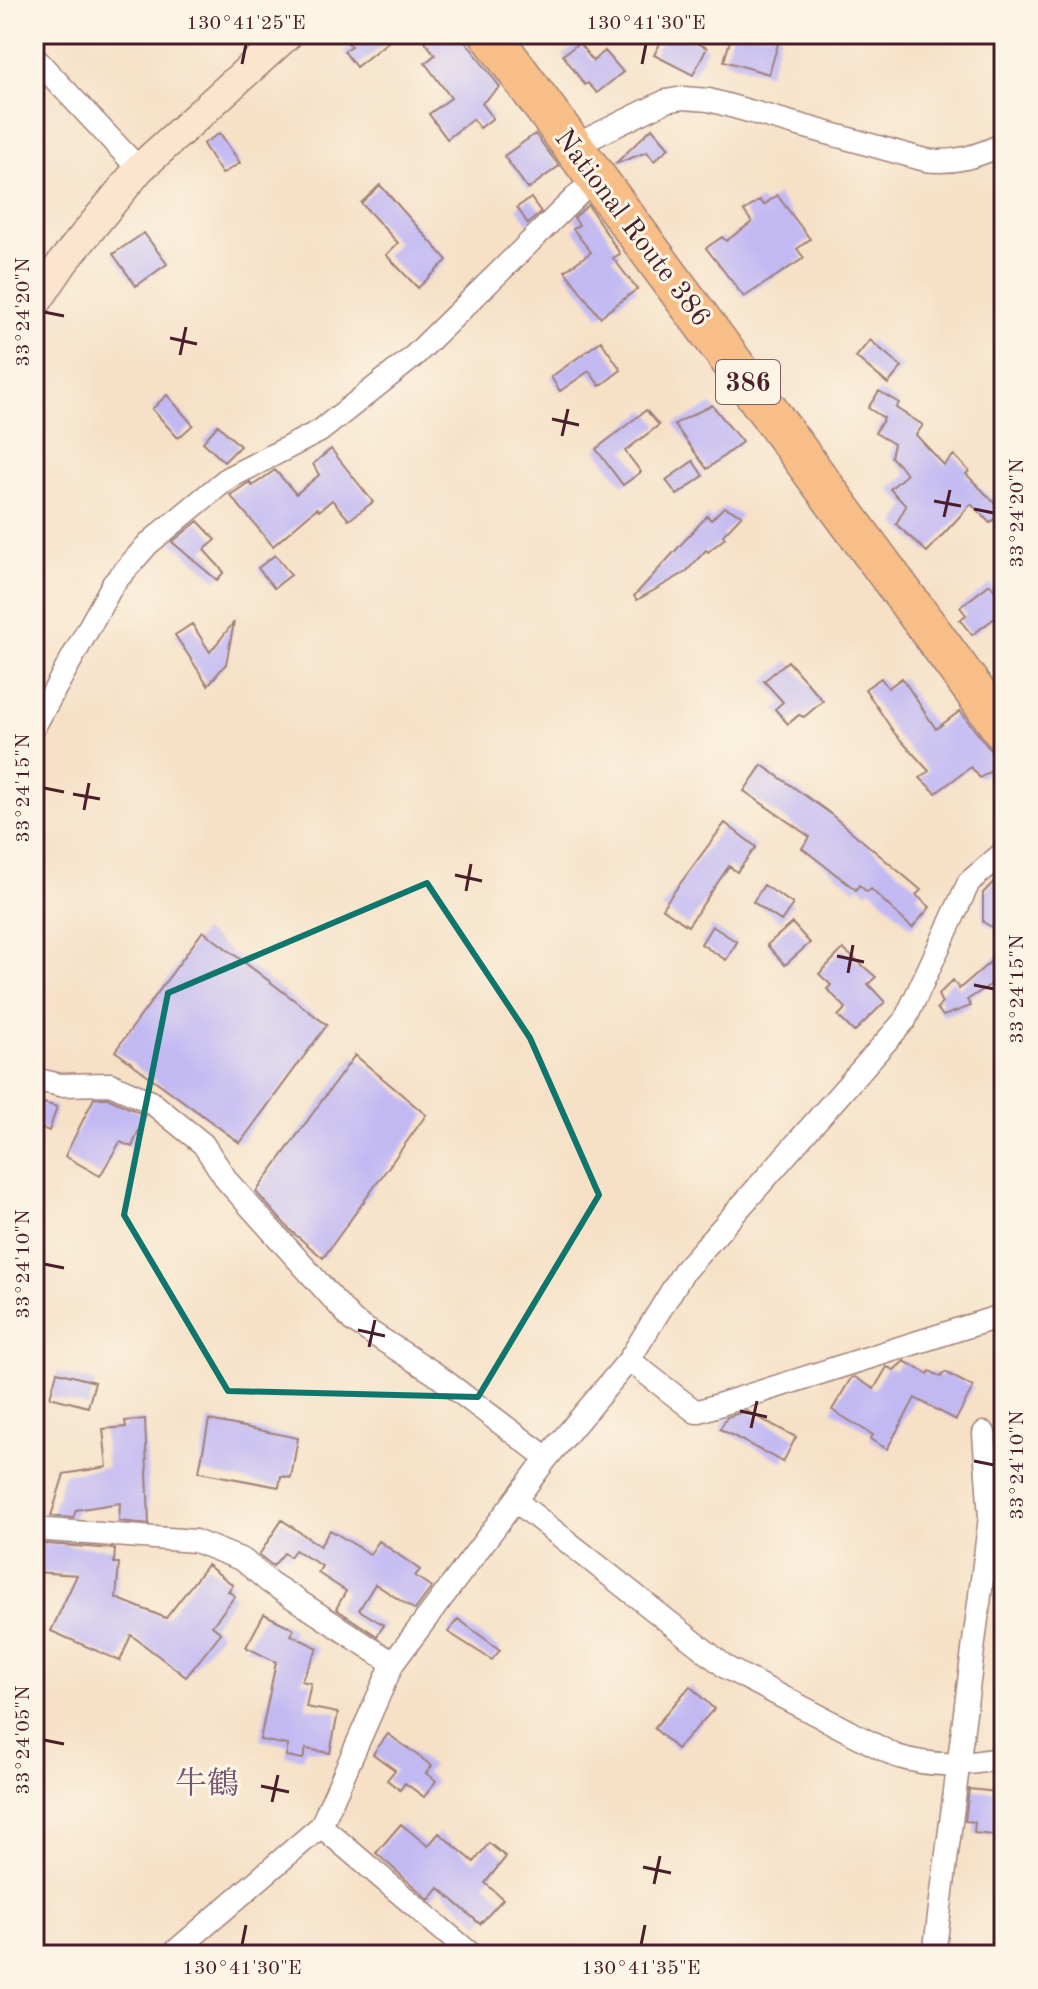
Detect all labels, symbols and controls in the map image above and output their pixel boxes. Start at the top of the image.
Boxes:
text: 130°41'25"E [186,14,306,34]
text: 130°41'30"E [586,14,706,34]
street label: National Route 386 [548,125,715,333]
text: 33°24'20"N [14,257,34,367]
road number: 386 [716,360,780,404]
text: 33°24'20"N [1008,458,1028,568]
text: 33°24'15"N [14,733,34,843]
text: 33°24'15"N [1008,934,1028,1044]
text: 33°24'10"N [14,1209,34,1319]
text: 33°24'10"N [1008,1410,1028,1520]
text: 33°24'05"N [14,1685,34,1795]
district label: 牛鶴 [175,1767,239,1802]
text: 130°41'30"E [182,1959,302,1979]
text: 130°41'35"E [581,1959,701,1979]

